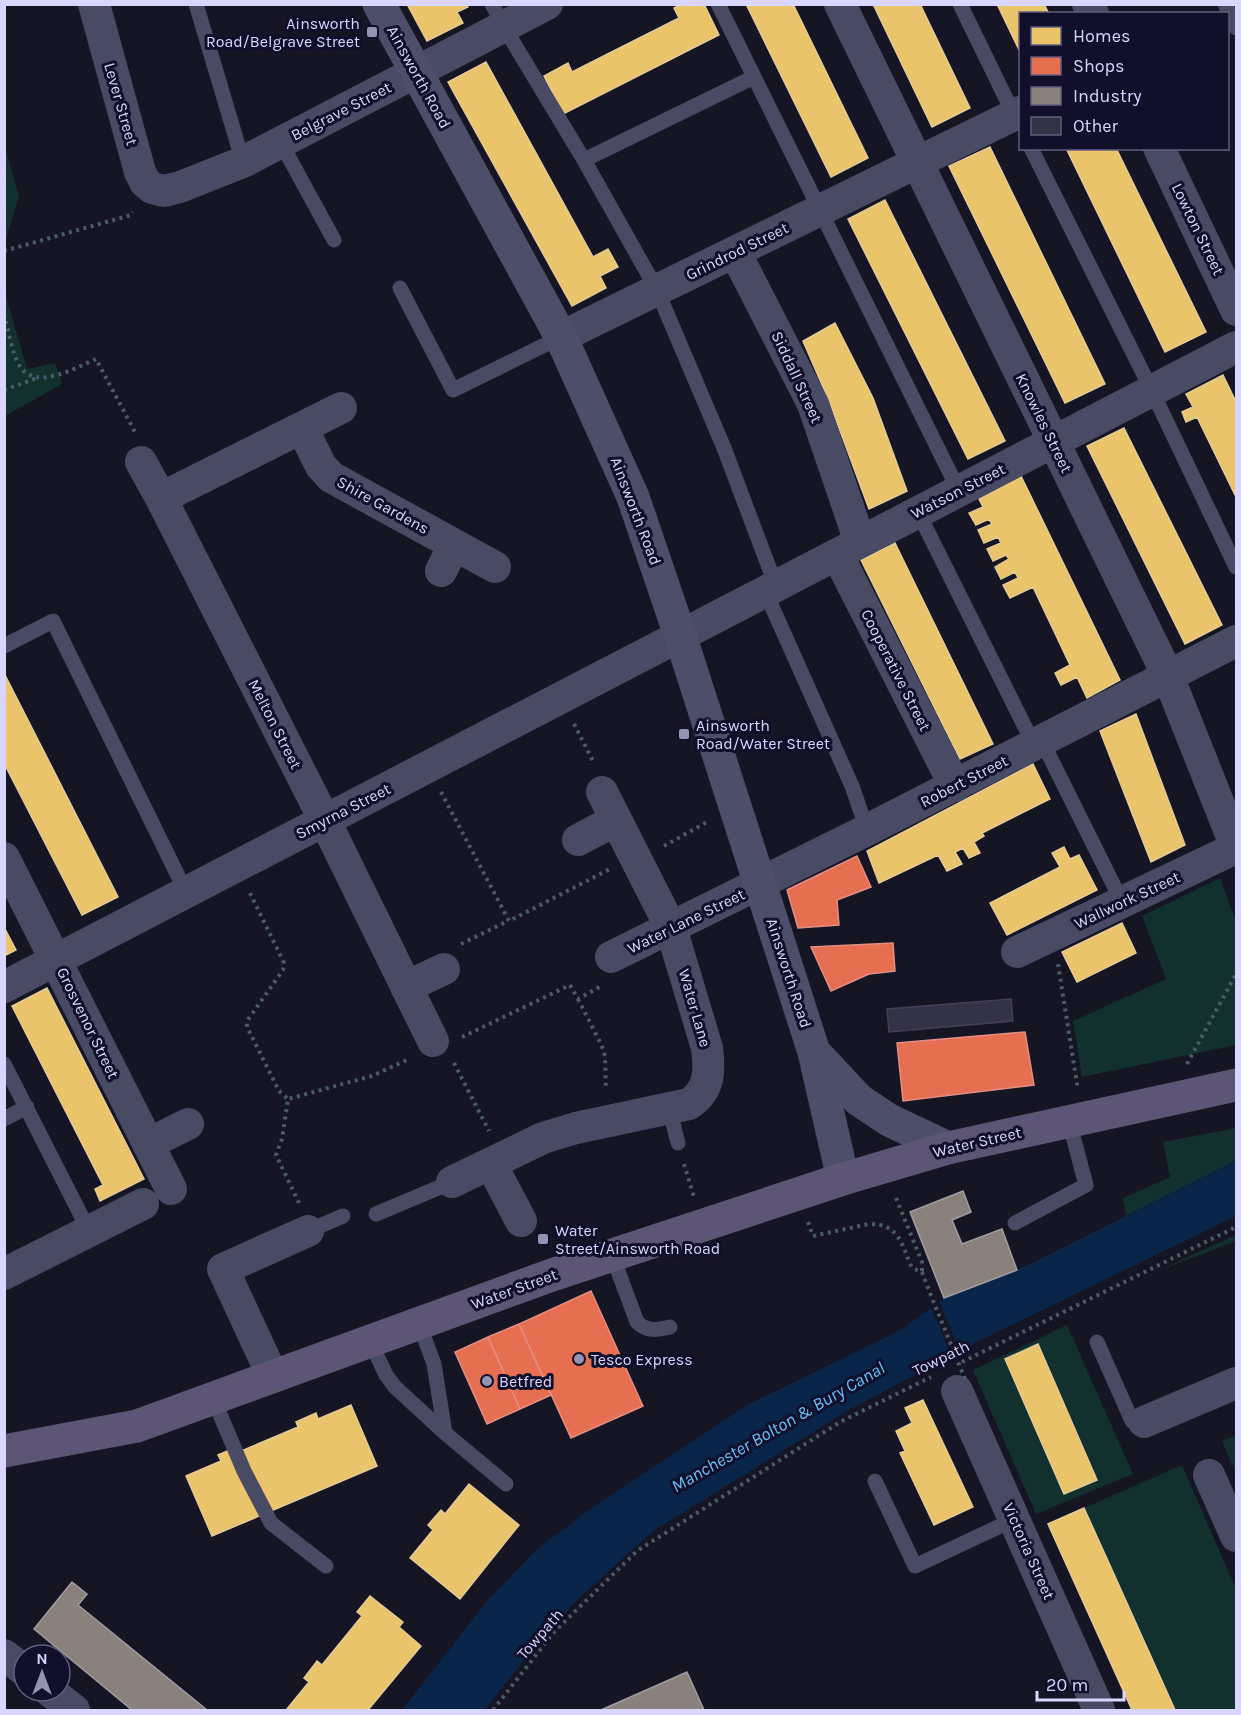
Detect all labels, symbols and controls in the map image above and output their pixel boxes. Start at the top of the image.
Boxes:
legend [1019,12,1229,150]
place label: Ainsworth Road/Belgrave Street [206,14,360,51]
street label: Ainsworth Road [383,22,455,132]
marker: Ainsworth Road/Belgrave Street [365,25,379,39]
text: Homes [1073,25,1130,47]
text: Shops [1073,55,1125,77]
street label: Lever Street [100,60,142,148]
street label: Belgrave Street [288,78,394,144]
text: Industry [1073,85,1142,107]
text: Other [1073,115,1118,137]
street label: Lowton Street [1168,180,1228,278]
street label: Grindrod Street [683,218,791,284]
street label: Siddall Street [767,328,827,426]
street label: Knowles Street [1012,370,1076,476]
street label: Ainsworth Road [607,454,665,568]
street label: Watson Street [908,459,1008,523]
street label: Shire Gardens [334,472,432,538]
street label: Cooperative Street [857,606,935,734]
street label: Melton Street [244,676,306,772]
place label: Ainsworth Road/Water Street [696,716,830,753]
marker: Ainsworth Road/Water Street [677,727,691,741]
street label: Robert Street [917,751,1011,811]
street label: Smyrna Street [292,779,394,843]
street label: Wallwork Street [1071,867,1183,933]
street label: Water Lane Street [624,884,748,958]
street label: Ainsworth Road [762,916,816,1030]
street label: Grosvenor Street [53,964,123,1082]
street label: Water Lane [675,967,715,1049]
street label: Water Street [931,1123,1023,1161]
place label: Water Street/Ainsworth Road [555,1221,720,1258]
marker: Water Street/Ainsworth Road [536,1232,550,1246]
street label: Water Street [468,1265,560,1313]
street label: Towpath [909,1336,973,1380]
place label: Tesco Express [591,1350,693,1369]
marker: Tesco Express [572,1352,586,1366]
water label: Manchester Bolton & Bury Canal [667,1357,889,1497]
place label: Betfred [499,1372,552,1391]
marker: Betfred [480,1374,494,1388]
street label: Victoria Street [999,1500,1059,1602]
street label: Towpath [513,1605,567,1663]
north arrow [12,1643,72,1703]
text: N [36,1649,48,1668]
scale bar [1037,1664,1124,1702]
text: 20 m [1046,1674,1088,1696]

